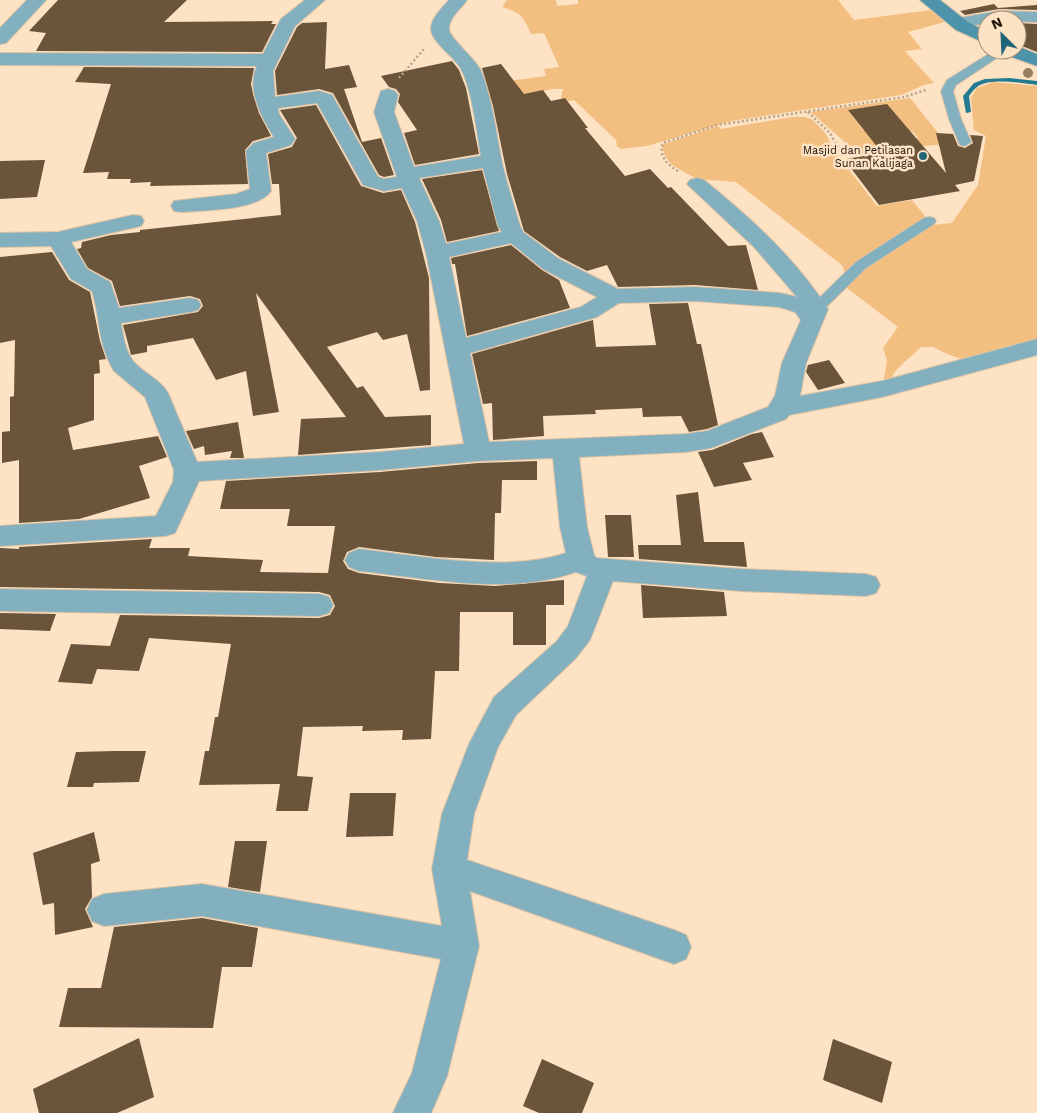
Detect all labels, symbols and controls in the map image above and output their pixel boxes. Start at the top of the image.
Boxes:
north arrow [977,10,1027,60]
text: N [989,14,1005,33]
place label: Masjid dan Petilasan Sunan Kalijaga [803,144,913,170]
marker: Masjid dan Petilasan Sunan Kalijaga [917,150,929,162]

